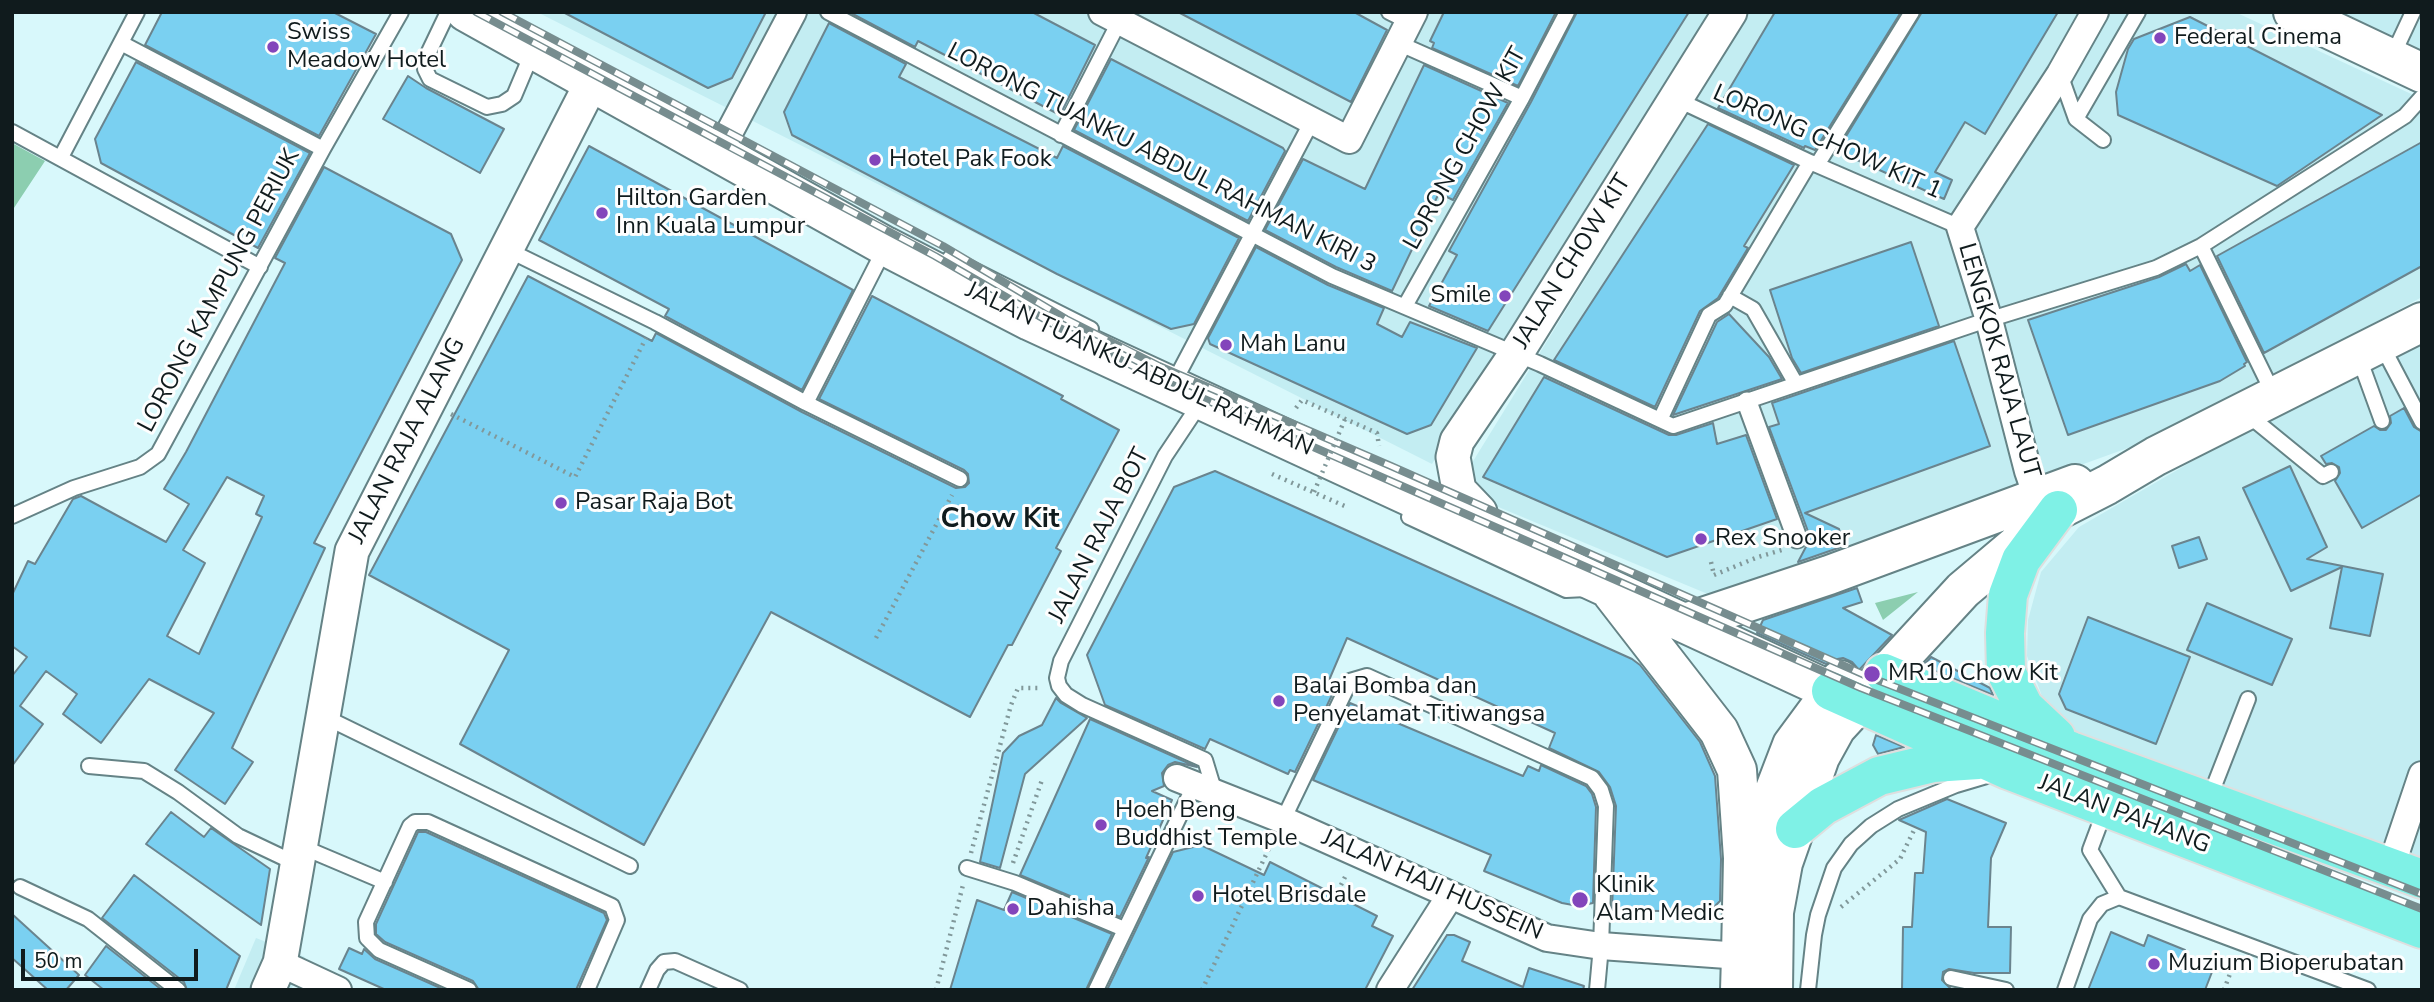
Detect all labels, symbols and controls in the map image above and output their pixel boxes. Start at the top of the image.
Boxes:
place label: Swiss Meadow Hotel [287,19,446,75]
place label: Federal Cinema [2174,24,2342,52]
marker: Federal Cinema [2152,30,2168,46]
street label: LORONG TUANKU ABDUL RAHMAN KIRI 3 [942,38,1380,280]
marker: Swiss Meadow Hotel [265,39,281,55]
street label: LORONG CHOW KIT [1398,43,1534,255]
street label: LORONG CHOW KIT 1 [1708,80,1946,206]
street label: LORONG KAMPUNG PERIUK [133,145,307,437]
place label: Hotel Pak Fook [889,146,1052,174]
marker: Hotel Pak Fook [867,152,883,168]
street label: JALAN CHOW KIT [1508,170,1638,354]
place label: Hilton Garden Inn Kuala Lumpur [616,185,805,241]
marker: Hilton Garden Inn Kuala Lumpur [594,205,610,221]
street label: LENGKOK RAJA LAUT [1951,240,2045,482]
street label: JALAN TUANKU ABDUL RAHMAN [961,277,1317,463]
place label: Smile [1430,282,1491,310]
marker: Smile [1497,288,1513,304]
place label: Mah Lanu [1240,331,1346,359]
street label: JALAN RAJA ALANG [344,333,472,549]
marker: Mah Lanu [1218,337,1234,353]
street label: JALAN RAJA BOT [1043,444,1157,628]
place label: Pasar Raja Bot [575,489,732,517]
marker: Pasar Raja Bot [553,495,569,511]
district label: Chow Kit [940,503,1060,537]
place label: Rex Snooker [1715,525,1850,553]
marker: Rex Snooker [1693,531,1709,547]
place label: MR10 Chow Kit [1888,660,2058,688]
marker: MR10 Chow Kit [1862,664,1882,684]
place label: Balai Bomba dan Penyelamat Titiwangsa [1293,673,1545,729]
marker: Balai Bomba dan Penyelamat Titiwangsa [1271,693,1287,709]
street label: JALAN PAHANG [2034,769,2214,861]
place label: Hoeh Beng Buddhist Temple [1115,797,1298,853]
marker: Hoeh Beng Buddhist Temple [1093,817,1109,833]
street label: JALAN HAJI HUSSEIN [1317,824,1547,948]
place label: Klinik Alam Medic [1596,872,1724,928]
place label: Hotel Brisdale [1212,882,1366,910]
marker: Hotel Brisdale [1190,888,1206,904]
marker: Klinik Alam Medic [1570,890,1590,910]
place label: Dahisha [1027,895,1115,923]
marker: Dahisha [1005,901,1021,917]
scale bar [24,936,201,980]
text: 50 m [34,947,83,975]
place label: Muzium Bioperubatan [2168,950,2404,978]
marker: Muzium Bioperubatan [2146,956,2162,972]

